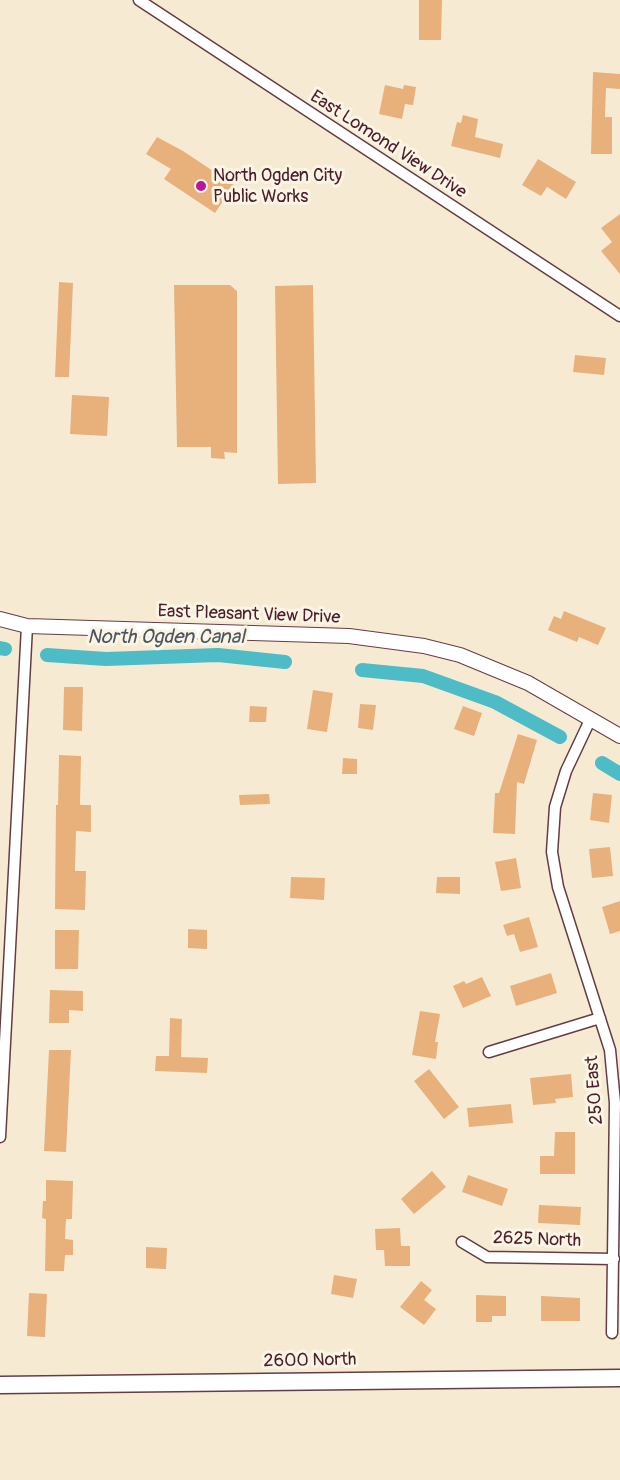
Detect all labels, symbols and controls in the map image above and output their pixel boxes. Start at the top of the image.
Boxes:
street label: East Lomond View Drive [306,86,470,204]
place label: North Ogden City Public Works [213,165,342,207]
marker: North Ogden City Public Works [194,179,208,193]
street label: East Pleasant View Drive [157,601,341,629]
water label: North Ogden Canal [87,626,245,650]
street label: 250 East [582,1055,608,1125]
street label: 2625 North [493,1228,581,1252]
street label: 2600 North [263,1349,357,1373]

